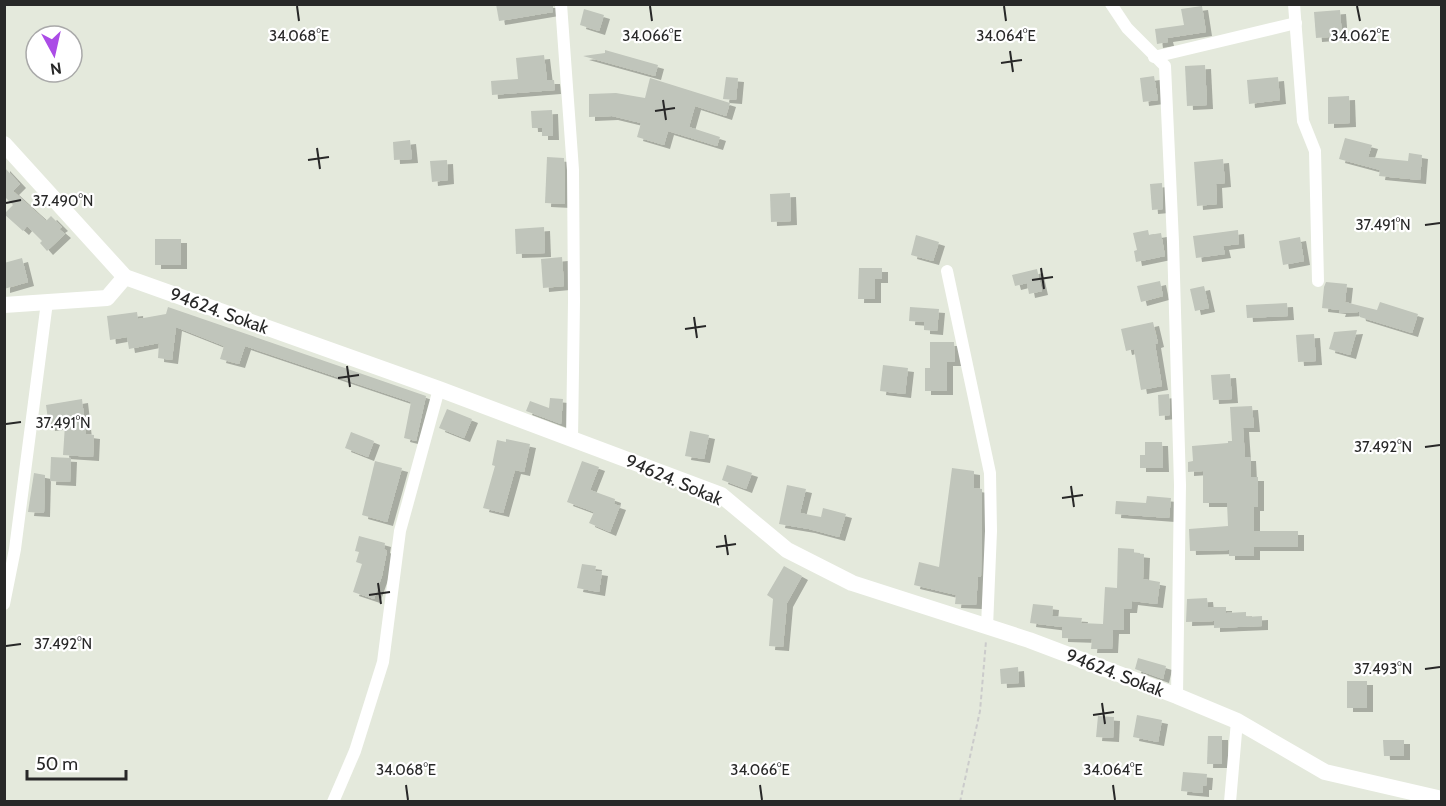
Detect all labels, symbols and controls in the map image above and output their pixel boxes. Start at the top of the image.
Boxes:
north arrow [24,24,84,84]
text: 34.068°E [269,27,329,45]
text: 34.066°E [622,27,682,45]
text: 34.064°E [976,27,1036,45]
text: 34.062°E [1331,27,1389,45]
text: N [49,58,63,79]
text: 37.490°N [33,192,93,210]
text: 37.491°N [1355,216,1411,234]
street label: 94624. Sokak [167,283,272,339]
text: 37.491°N [35,414,91,432]
text: 37.492°N [1354,438,1412,456]
street label: 94624. Sokak [622,450,727,511]
text: 37.492°N [34,635,92,653]
street label: 94624. Sokak [1063,644,1168,702]
text: 37.493°N [1354,660,1412,678]
scale bar [27,743,126,781]
text: 50 m [36,753,78,775]
text: 34.068°E [376,761,436,779]
text: 34.066°E [730,761,790,779]
text: 34.064°E [1083,761,1143,779]

